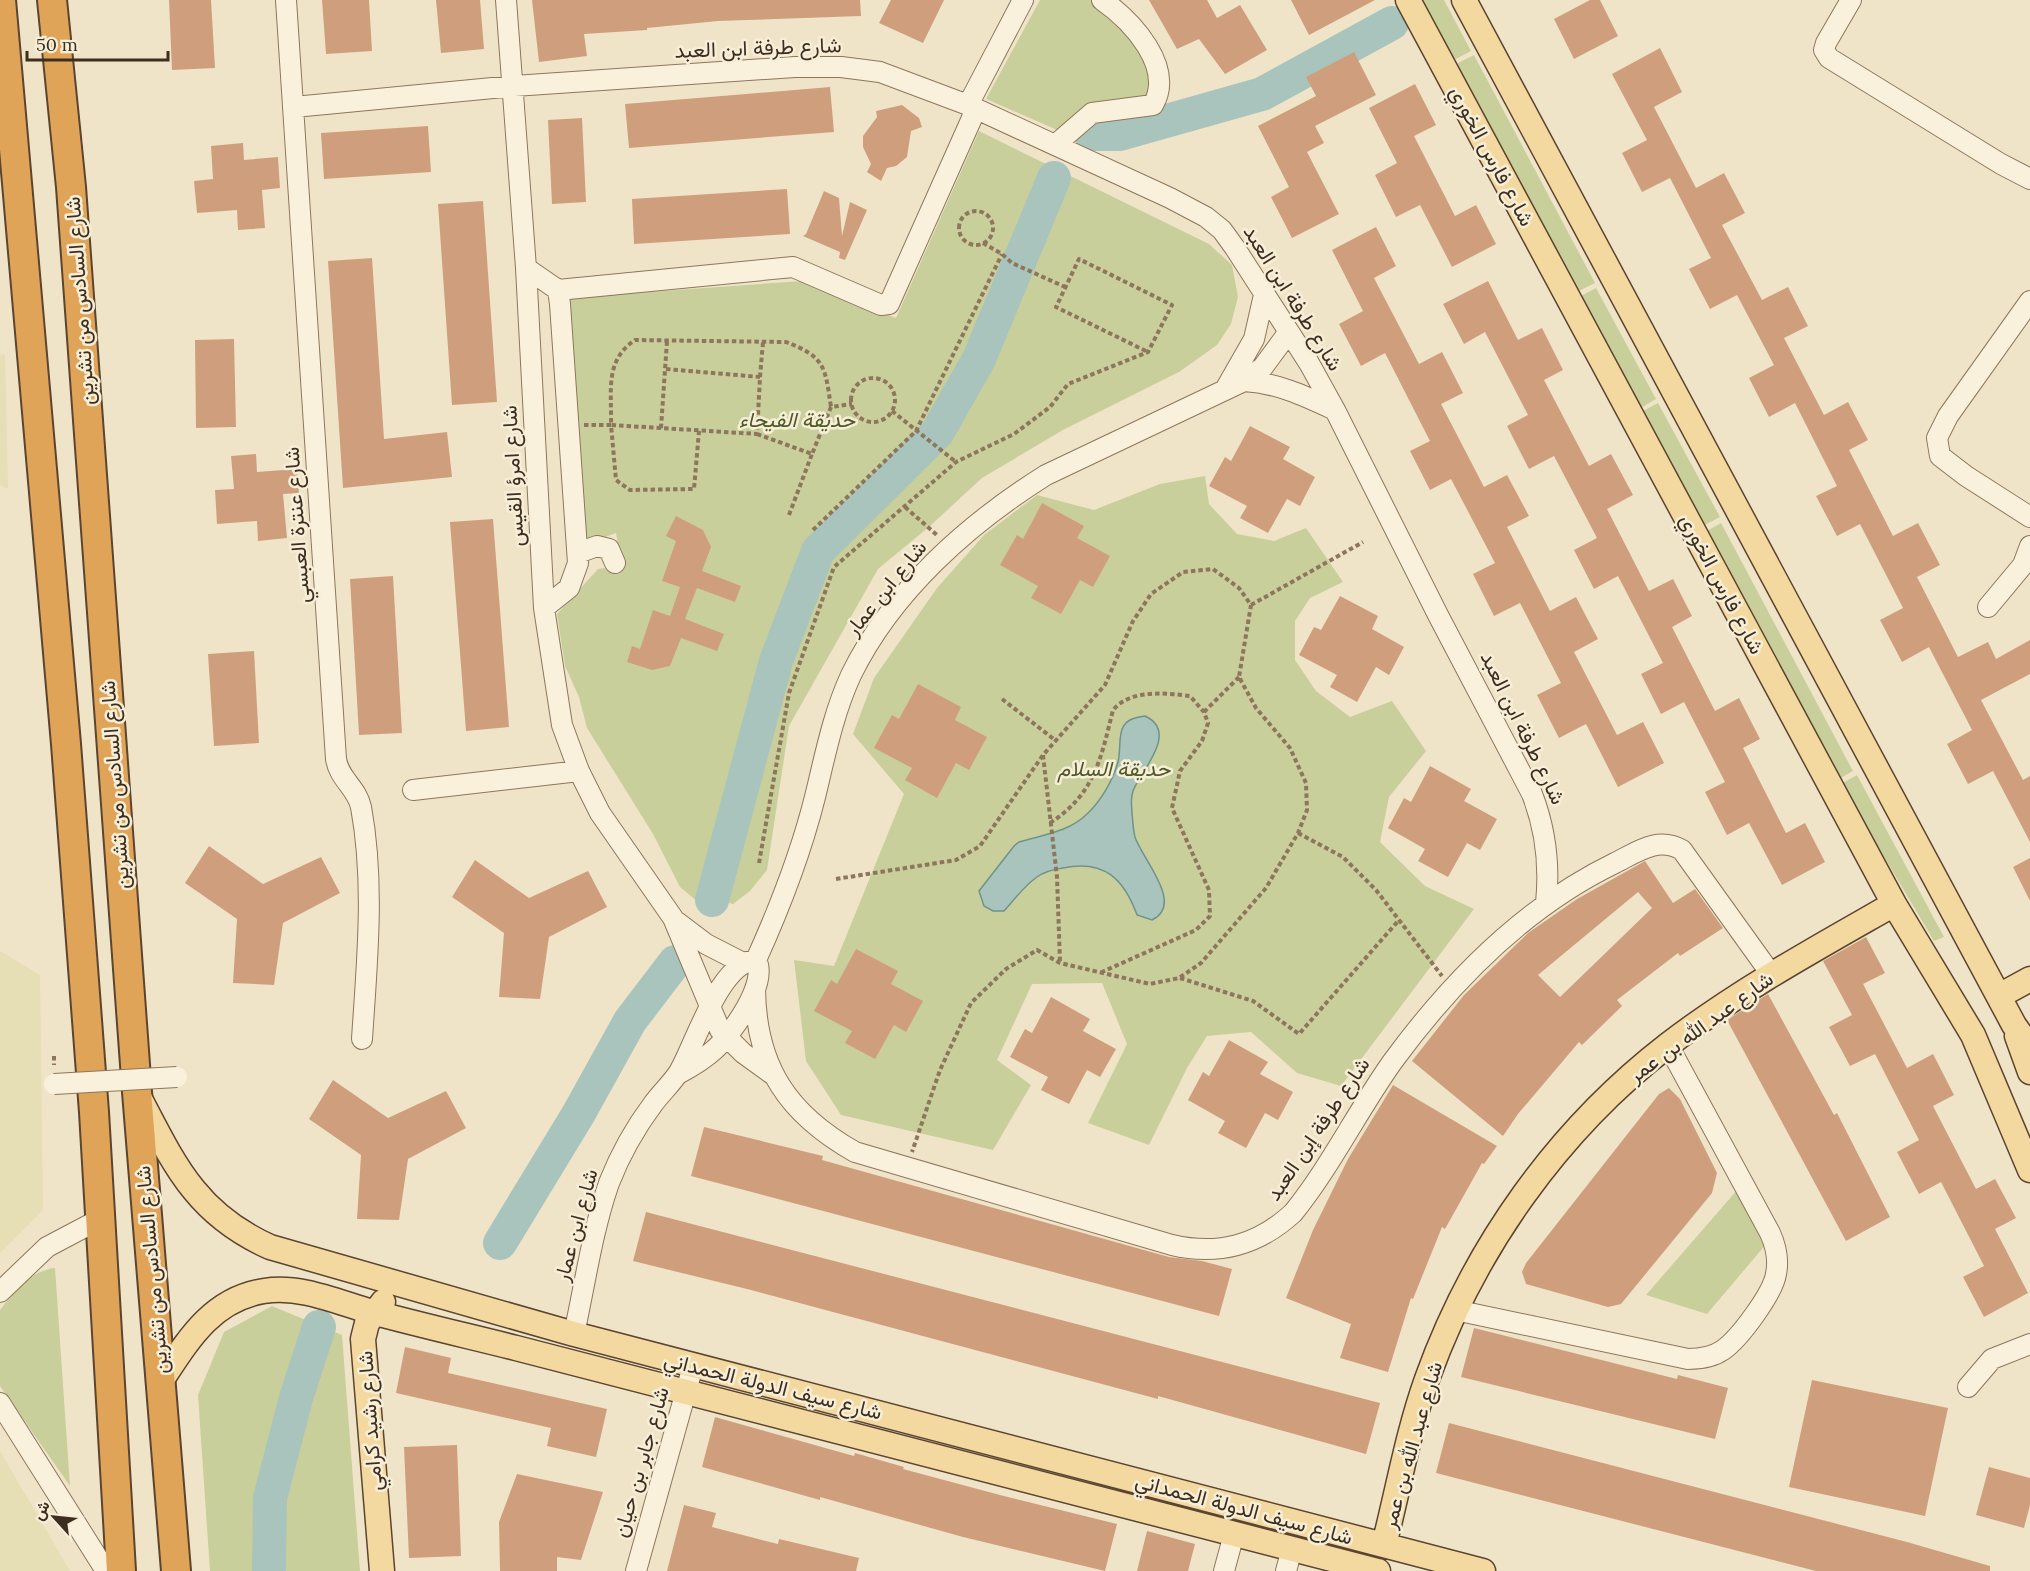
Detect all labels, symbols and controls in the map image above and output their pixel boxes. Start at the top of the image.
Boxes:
scale bar [27,24,168,62]
street label: شارع طرفة ابن العبد [674,31,842,65]
text: 50 m [36,33,78,56]
street label: شارع فارس الخوري [1441,81,1541,233]
street label: شارع السادس من تشرين [59,196,101,406]
street label: شارع طرفة ابن العبد [1237,220,1349,376]
street label: شارع امرؤ القيس [495,405,531,547]
park label: حديقة الفيحاء [739,406,856,433]
street label: شارع عنترة العبسي [278,446,319,604]
street label: شارع فارس الخوري [1671,509,1771,661]
street label: شارع ابن عمار [838,534,933,642]
street label: شارع طرفة ابن العبد [1474,647,1572,809]
street label: شارع السادس من تشرين [94,680,136,890]
park label: حديقة السلام [1057,755,1171,783]
street label: شارع عبد الله بن عمر [1622,965,1779,1090]
street label: شارع طرفة إبن العبد [1260,1052,1376,1206]
street label: شارع السادس من تشرين [129,1165,175,1375]
street label: شارع ابن عمار [547,1166,604,1285]
street label: شارع سيف الدولة الحمداني [660,1345,885,1430]
street label: شارع رشيد كرامي [351,1350,392,1492]
street label: شارع عبد الله بن عمر [1374,1358,1449,1533]
street label: شارع جابر بن حيان [606,1383,676,1541]
street label: شارع سيف الدولة الحمداني [1132,1467,1356,1554]
north arrow [24,1487,84,1547]
text: ش [27,1497,54,1523]

